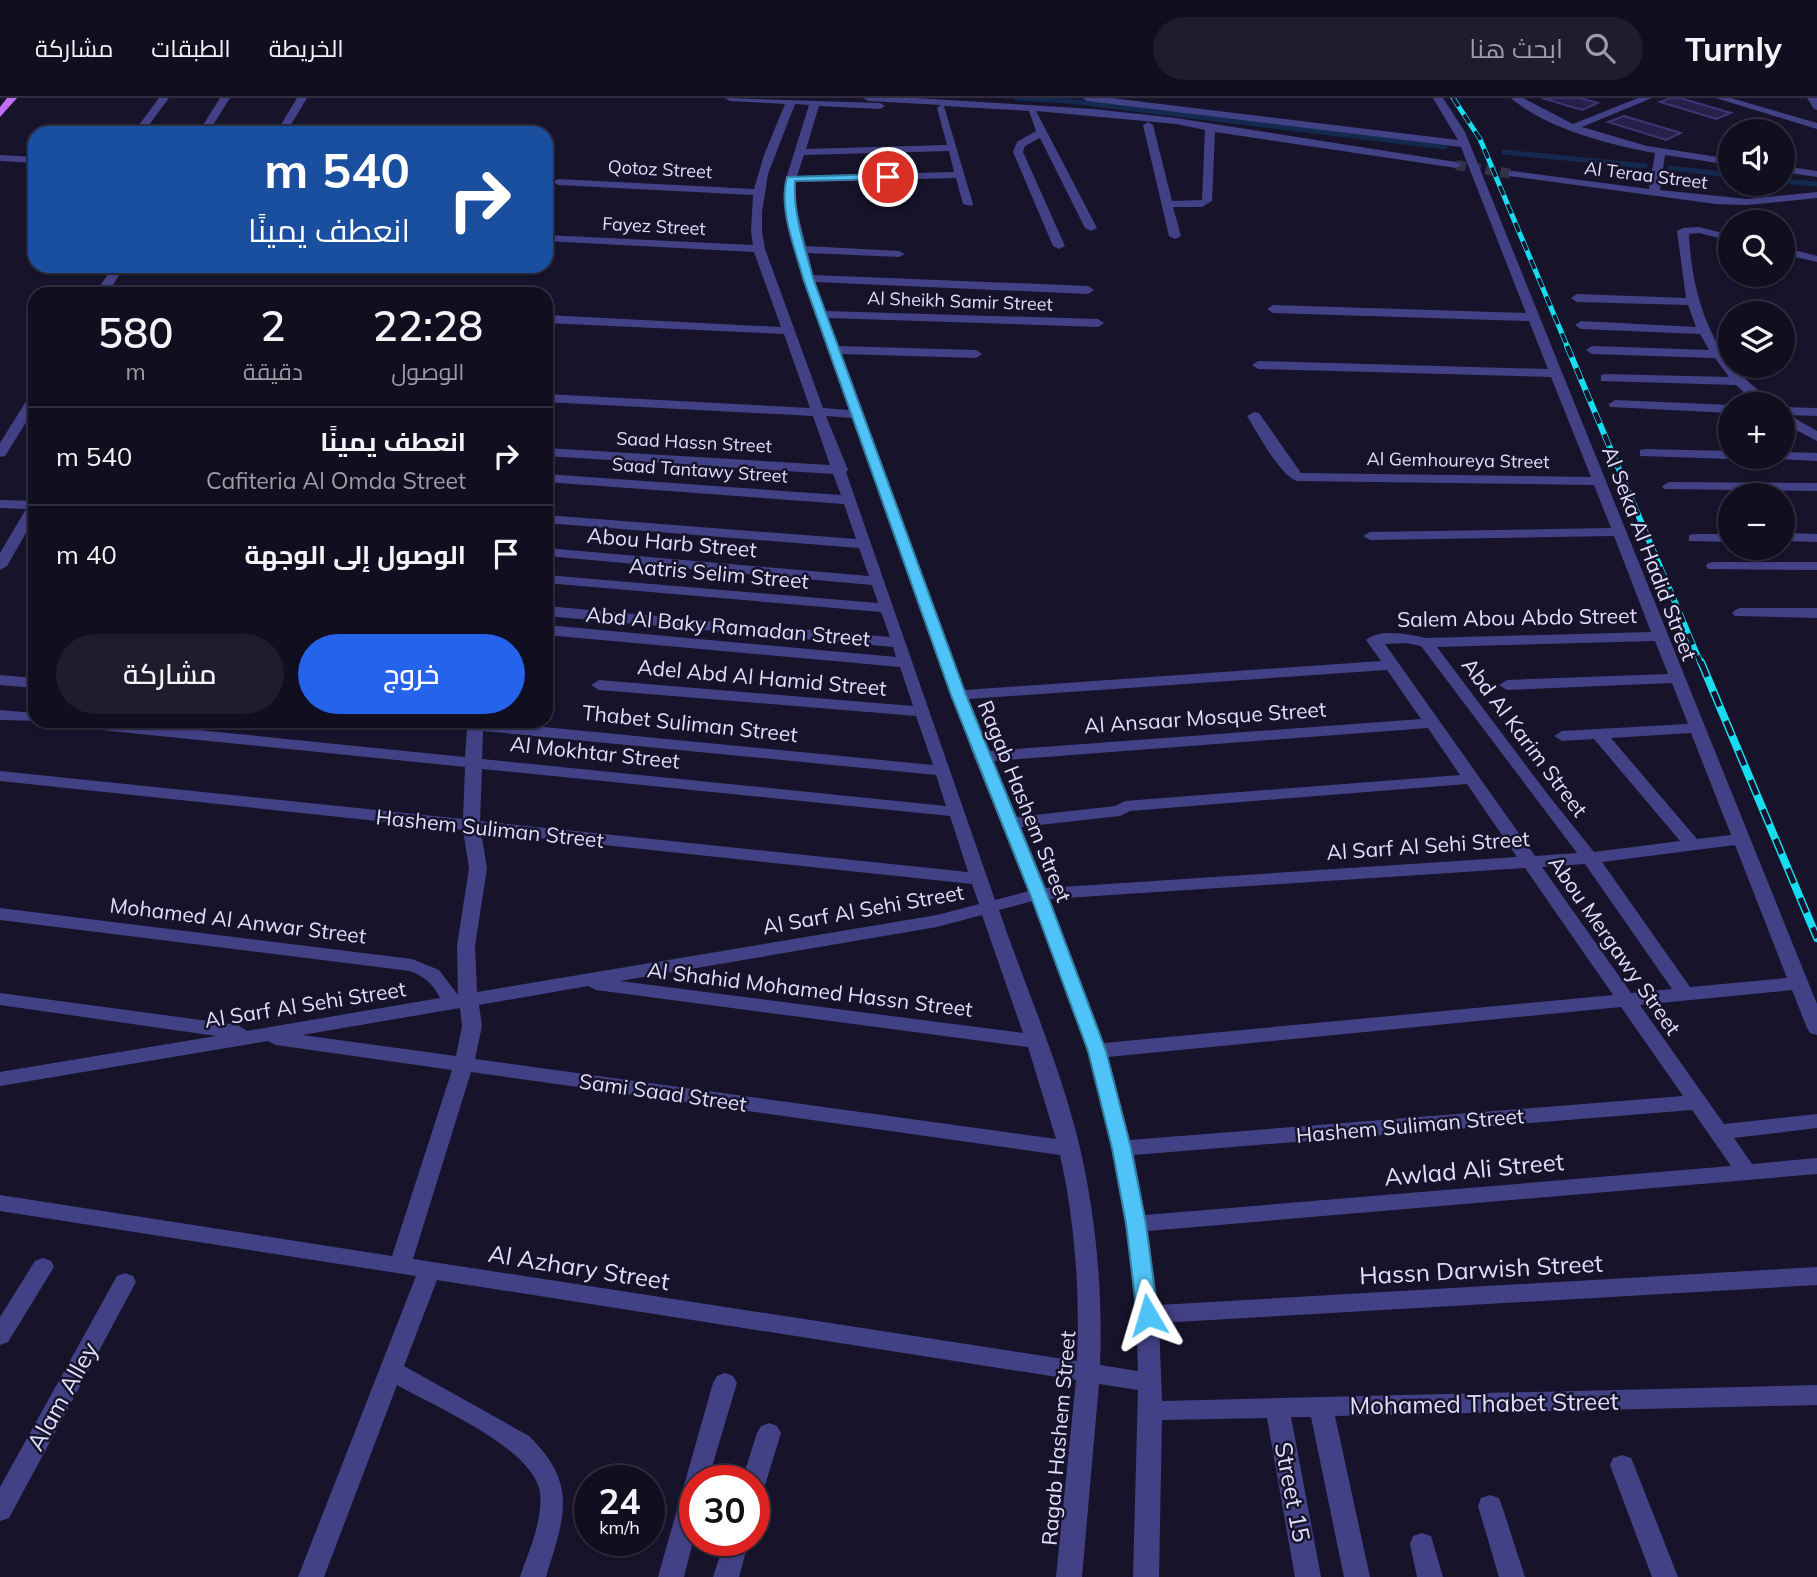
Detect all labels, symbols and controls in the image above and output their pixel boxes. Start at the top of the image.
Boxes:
search box [1153,17,1643,80]
text: Turnly [1685,28,1782,69]
icon: search [1581,29,1619,67]
text: ابحث هنا [1469,32,1563,65]
text: مشاركة [35,33,113,63]
text: الطبقات [151,33,231,63]
text: الخريطة [269,33,344,63]
map controls [1718,119,1795,560]
button: sound [1718,119,1795,196]
text: 540 m [264,139,410,200]
pin [858,147,918,207]
icon: right [434,154,525,245]
street label: Qotoz Street [607,155,713,183]
street label: Al Teraa Street [1583,156,1709,194]
icon: arrive [869,158,907,196]
text: انعطف يمينًا [248,210,410,250]
button: search [1718,210,1795,287]
street label: Fayez Street [602,212,706,240]
street label: Al Sheikh Samir Street [867,286,1053,316]
text: 2 [260,299,286,352]
text: 22:28 [373,299,483,352]
button: layers [1718,301,1795,378]
text: 580 [98,306,173,359]
text: m [125,357,146,386]
text: دقيقة [243,357,303,386]
text: الوصول [391,357,465,386]
button: + [1718,392,1795,469]
text: انعطف يمينًا [320,425,466,458]
street label: Saad Hassn Street [616,426,772,458]
icon: right [487,437,525,475]
text: 540 m [56,440,132,473]
street label: Al Seka Al Hadid Street [1597,442,1703,664]
street label: Al Gemhoureya Street [1366,447,1550,473]
street label: Saad Tantawy Street [611,452,789,488]
text: Cafiteria Al Omda Street [206,466,466,495]
button: − [1718,483,1795,560]
street label: Abou Harb Street [586,522,758,562]
icon: arrive [487,535,525,573]
text: 40 m [56,538,117,571]
text: الوصول إلى الوجهة [245,538,466,571]
street label: Aatris Selim Street [628,552,810,594]
street label: Abd Al Baky Ramadan Street [585,601,871,651]
street label: Salem Abou Abdo Street [1397,602,1637,632]
button: مشاركة [56,634,284,714]
button: خروج [298,634,525,714]
street label: Abd Al Karim Street [1457,652,1593,822]
street label: Adel Abd Al Hamid Street [636,653,888,701]
street label: Ragab Hashem Street [973,696,1077,906]
street label: Al Ansaar Mosque Street [1083,696,1327,738]
street label: Thabet Suliman Street [581,699,799,747]
street label: Al Mokhtar Street [509,730,681,774]
street label: Hashem Suliman Street [375,803,605,853]
street label: Al Sarf Al Sehi Street [1326,825,1530,865]
street label: Abou Mergawy Street [1543,850,1687,1040]
street label: Al Sarf Al Sehi Street [760,879,966,939]
street label: Mohamed Al Anwar Street [108,891,368,949]
street label: Al Shahid Mohamed Hassn Street [646,956,974,1022]
street label: Al Sarf Al Sehi Street [202,975,408,1033]
street label: Sami Saad Street [577,1067,749,1117]
street label: Hashem Suliman Street [1295,1102,1525,1148]
street label: Awlad Ali Street [1383,1146,1565,1192]
street label: Al Azhary Street [486,1238,672,1296]
street label: Hassn Darwish Street [1358,1248,1604,1290]
position arrow [1111,1278,1185,1352]
street label: Ragab Hashem Street [1036,1330,1080,1546]
street label: Alam Alley [20,1336,104,1456]
street label: Mohamed Thabet Street [1349,1386,1619,1420]
street label: Street 15 [1269,1439,1317,1545]
speed limit sign: 30 [679,1465,770,1556]
text: 24 [598,1479,641,1523]
text: km/h [599,1516,640,1539]

